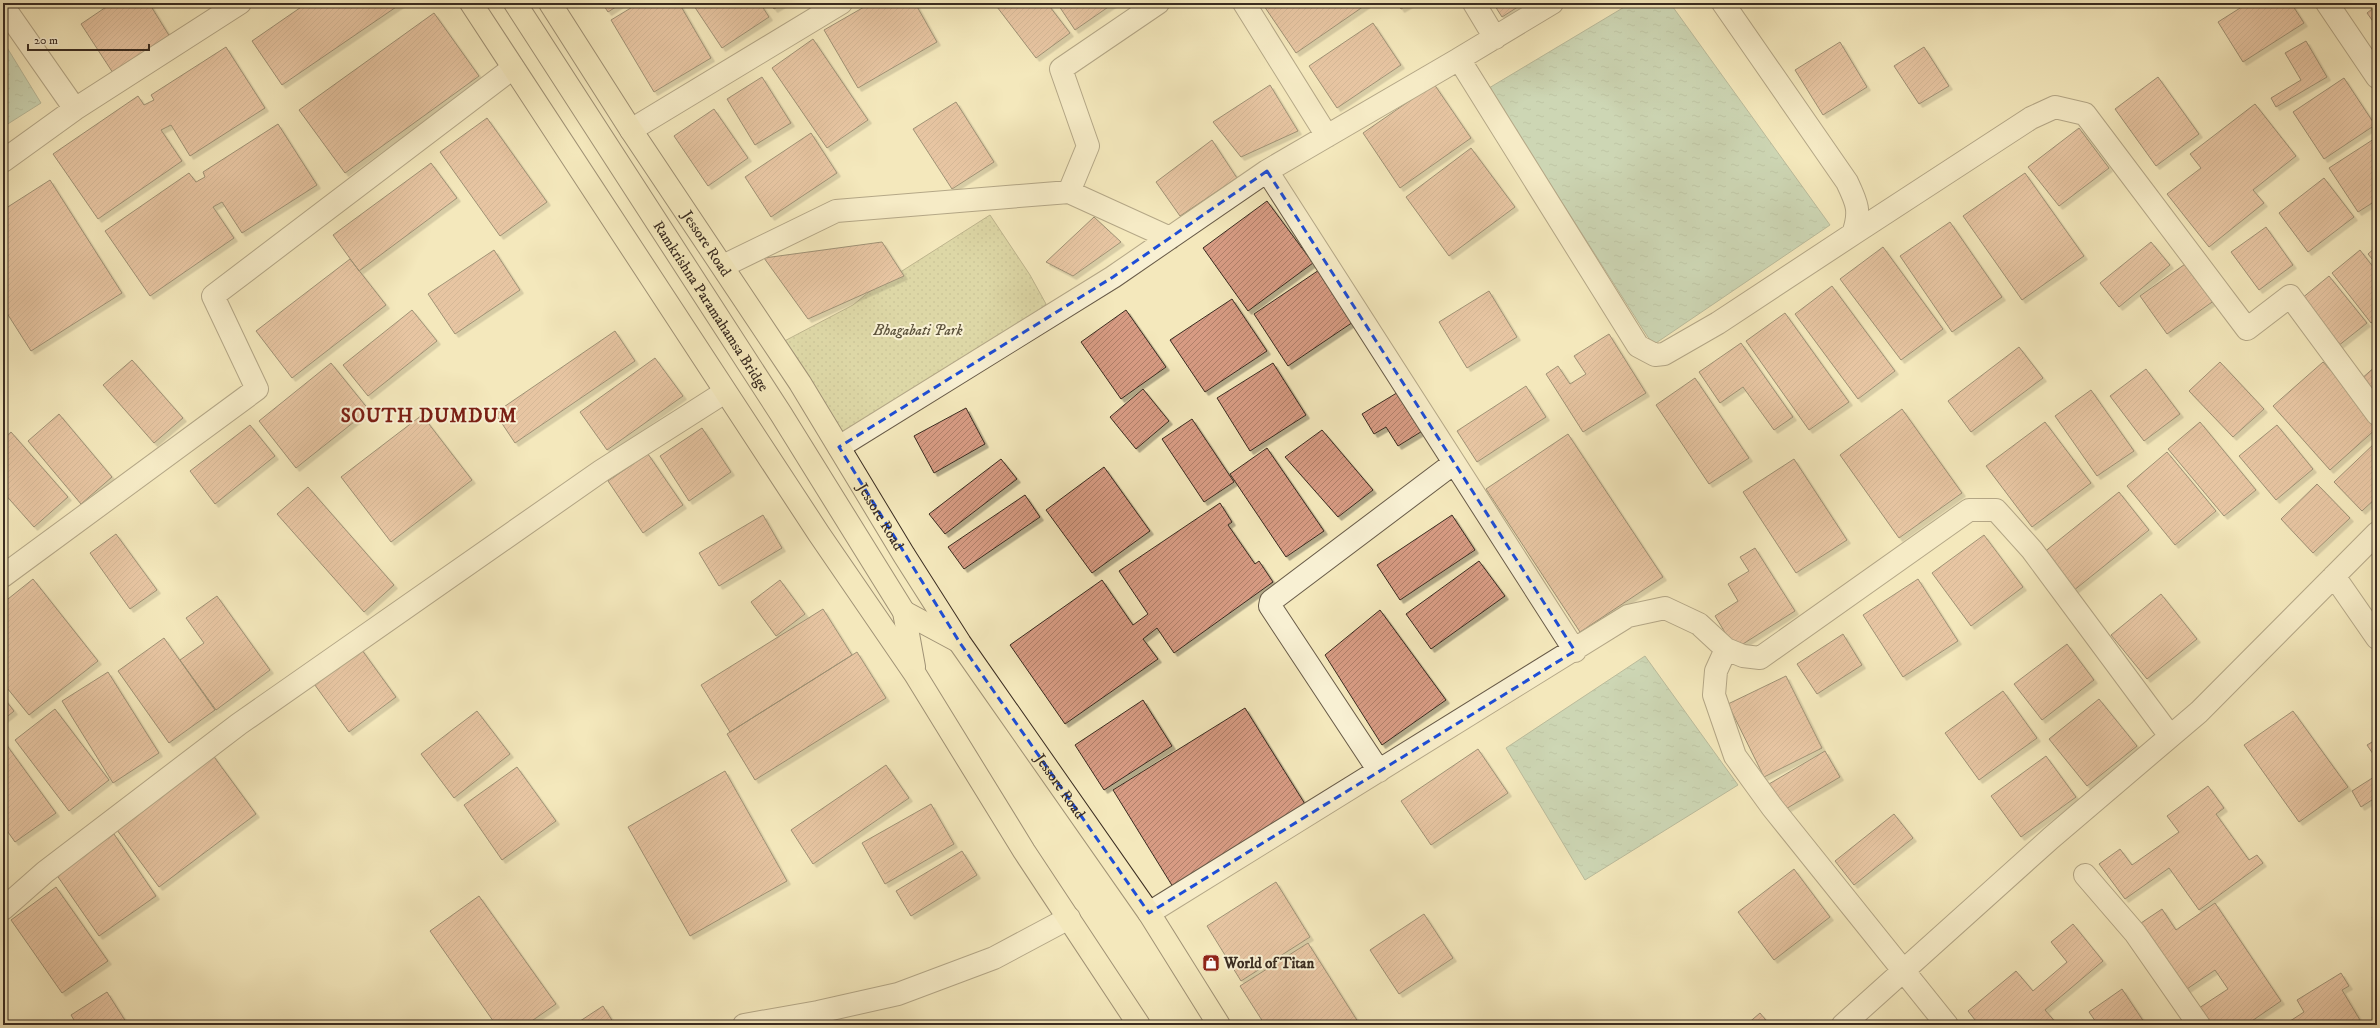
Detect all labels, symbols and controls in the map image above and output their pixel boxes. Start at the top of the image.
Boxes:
scale bar [28,26,149,52]
text: 20 m [34,33,58,48]
street label: Jessore Road [676,205,735,281]
street label: Ramkrishna Paramahamsa Bridge [649,217,773,395]
park label: Bhagabati Park [873,321,963,340]
district label: SOUTH DUMDUM [341,405,517,428]
street label: Jessore Road [852,478,908,554]
street label: Jessore Road [1029,749,1090,823]
shop icon: World of Titan [1201,953,1221,973]
place label: World of Titan [1223,954,1314,973]

